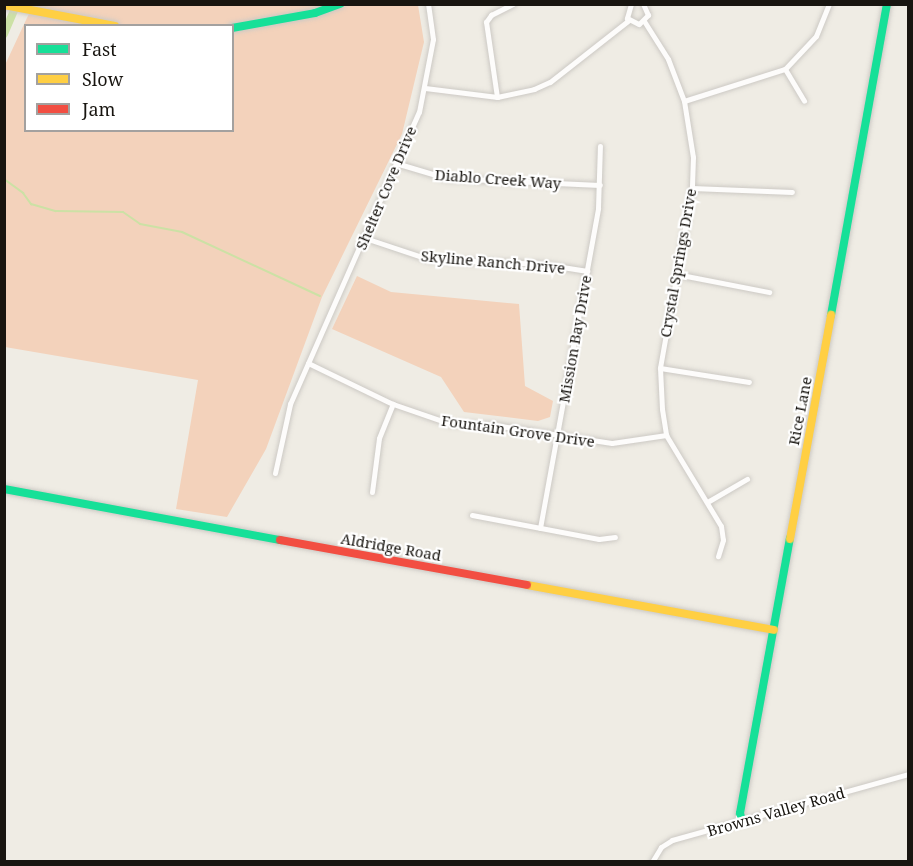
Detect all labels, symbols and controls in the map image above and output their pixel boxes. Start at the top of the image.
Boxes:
legend [24,24,234,132]
text: Fast [82,37,117,61]
text: Slow [82,67,123,91]
text: Jam [82,97,116,121]
street label: Shelter Cove Drive [352,123,420,253]
street label: Diablo Creek Way [434,166,562,192]
street label: Crystal Springs Drive [656,187,700,339]
street label: Skyline Ranch Drive [420,247,566,277]
street label: Mission Bay Drive [555,274,595,404]
street label: Rice Lane [785,375,815,447]
street label: Fountain Grove Drive [440,411,596,451]
street label: Aldridge Road [339,529,443,565]
street label: Browns Valley Road [705,784,847,840]

